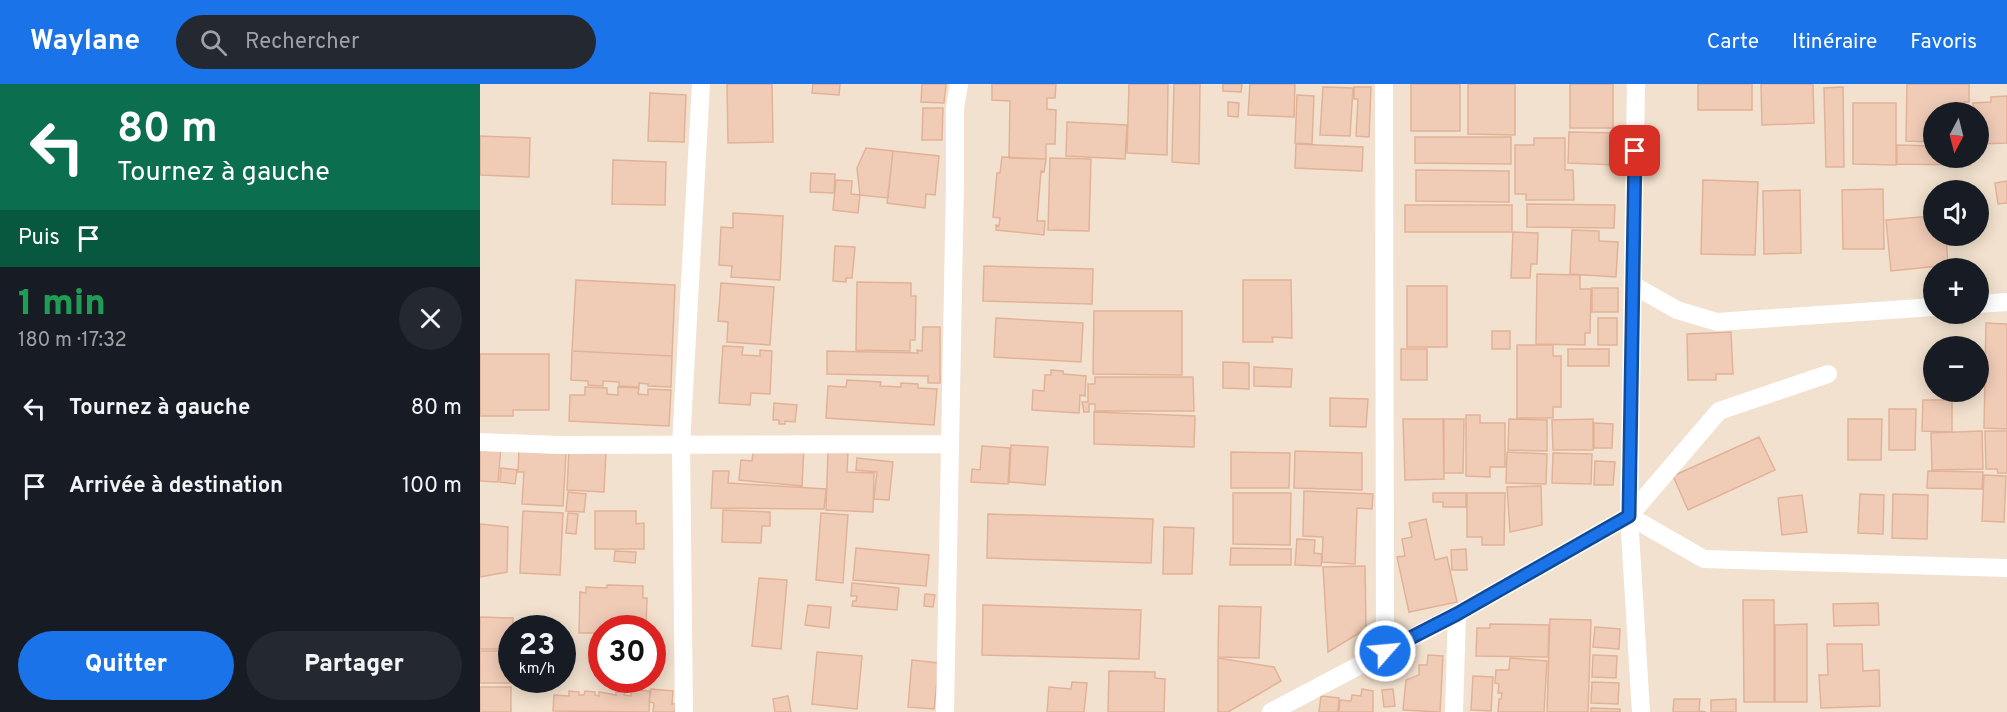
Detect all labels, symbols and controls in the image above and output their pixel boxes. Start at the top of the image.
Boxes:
search box [176,15,596,69]
text: Waylane [30,24,140,60]
icon: search [197,26,230,59]
text: Rechercher [245,29,359,56]
text: Carte [1707,29,1759,56]
text: Itinéraire [1792,29,1877,56]
text: Favoris [1910,29,1977,56]
north arrow [1923,102,1989,168]
map controls [1923,102,1989,402]
text: 80 m [117,104,218,157]
icon: left [18,108,96,186]
pin [1609,125,1660,176]
icon: arrive [1618,134,1651,167]
text: Tournez à gauche [117,156,330,190]
button: sound [1923,180,1989,246]
icon: arrive [72,222,105,255]
text: Puis [18,225,60,252]
button: + [1923,258,1989,324]
text: 1 min [18,282,106,328]
button: close [399,287,462,350]
text: 180 m · 17:32 [18,328,127,354]
button: − [1923,336,1989,402]
icon: left [18,392,51,425]
text: Tournez à gauche [69,395,250,422]
text: 80 m [411,395,462,422]
icon: arrive [18,470,51,503]
text: Arrivée à destination [69,473,283,500]
text: 100 m [402,473,462,500]
speed limit sign: 30 [588,615,666,693]
position arrow [1353,619,1417,683]
text: 23 [519,628,555,665]
button: Quitter [18,631,234,700]
button: Partager [246,631,462,700]
text: km/h [519,660,555,679]

